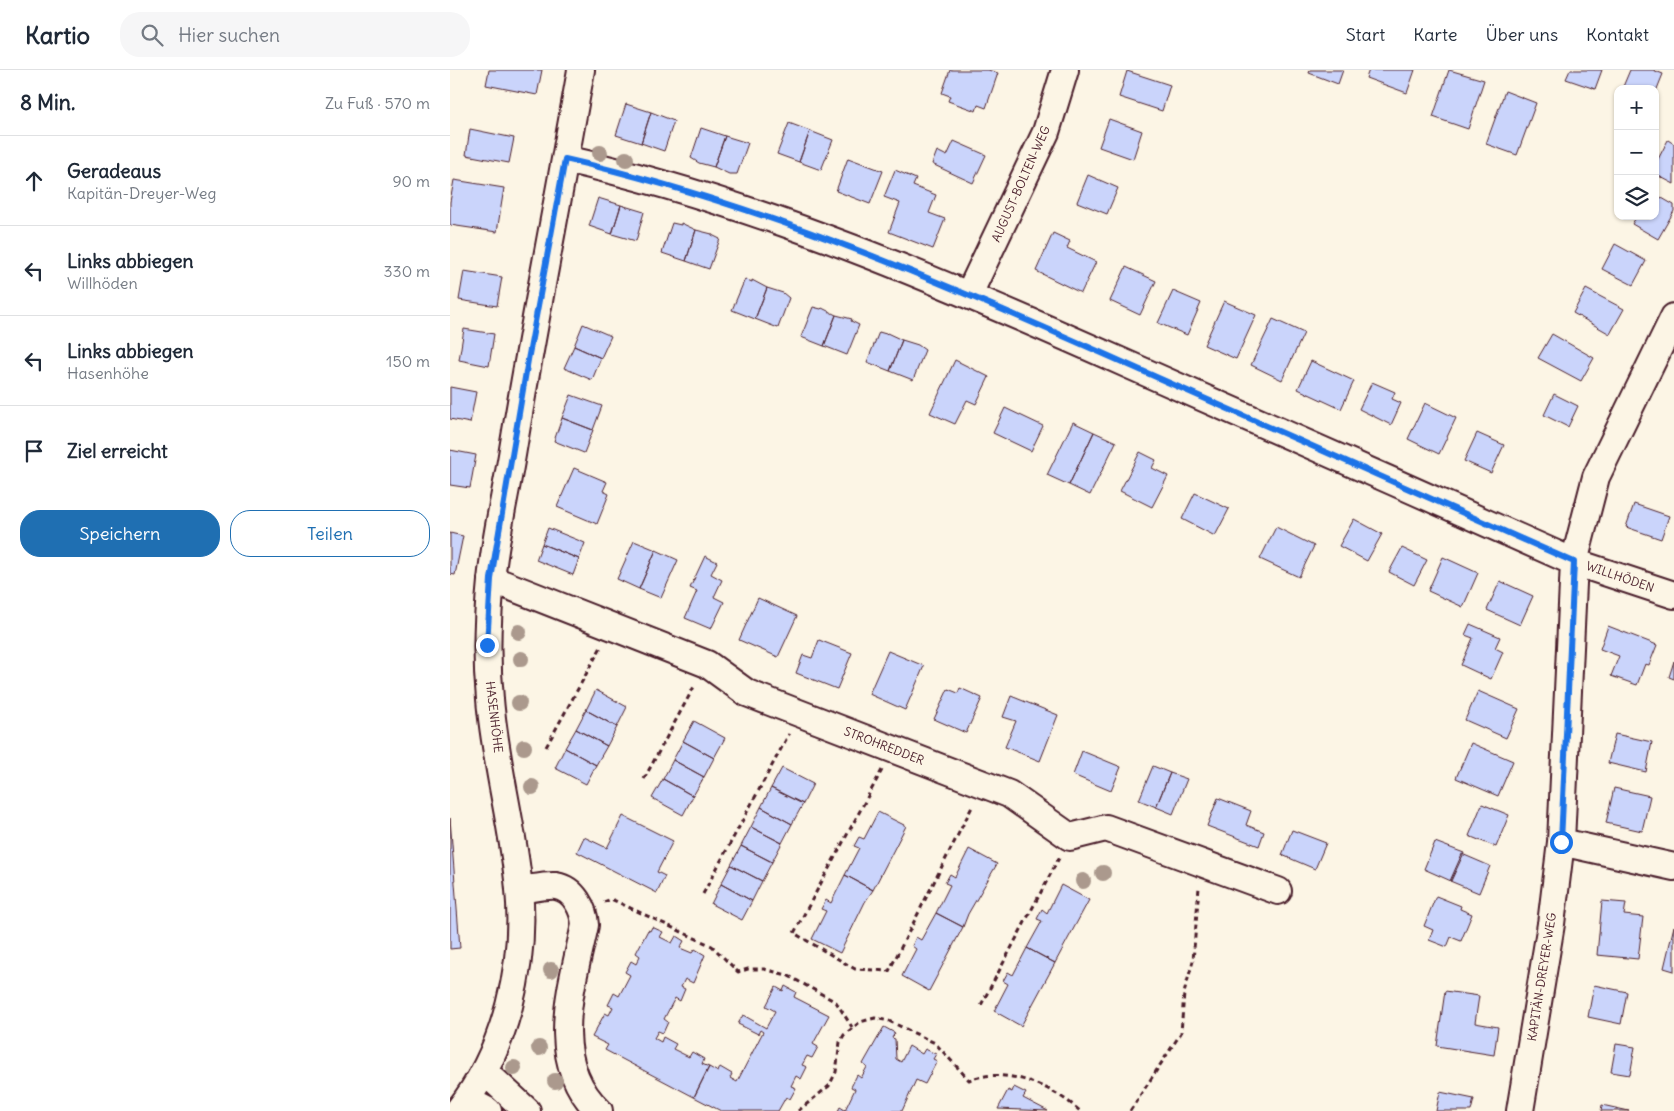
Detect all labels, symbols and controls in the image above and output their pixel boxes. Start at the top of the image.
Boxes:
search box [120,12,470,57]
text: Kartio [25,20,90,50]
icon: search [138,21,166,49]
text: Hier suchen [178,23,280,47]
text: Start [1346,23,1385,46]
text: Karte [1413,23,1458,46]
text: Über uns [1486,23,1558,46]
text: Kontakt [1586,23,1649,46]
map controls [1614,85,1659,220]
button: + [1614,85,1659,130]
text: 8 Min. [20,89,75,116]
text: Zu Fuß · 570 m [325,93,430,113]
street label: AUGUST-BOLTEN-WEG [988,123,1053,244]
button: − [1614,130,1659,175]
text: Geradeaus [67,159,161,183]
icon: ahead [20,167,48,195]
text: 90 m [392,171,430,191]
button: layers [1614,175,1659,220]
text: Kapitän-Dreyer-Weg [67,183,216,203]
text: Links abbiegen [67,249,194,273]
icon: left [20,257,48,285]
text: 330 m [383,261,430,281]
text: Willhöden [67,273,138,293]
text: Links abbiegen [67,339,194,363]
icon: left [20,347,48,375]
text: 150 m [386,351,430,371]
text: Hasenhöhe [67,363,149,383]
icon: arrive [20,437,48,465]
text: Ziel erreicht [67,439,168,463]
button: Speichern [20,510,220,557]
button: Teilen [230,510,430,557]
street label: WILLHÖDEN [1584,558,1656,595]
route end [476,634,499,657]
street label: HASENHÖHE [483,680,506,754]
street label: STROHREDDER [842,723,927,768]
route start [1550,831,1573,854]
street label: KAPITÄN-DREYER-WEG [1524,911,1559,1042]

